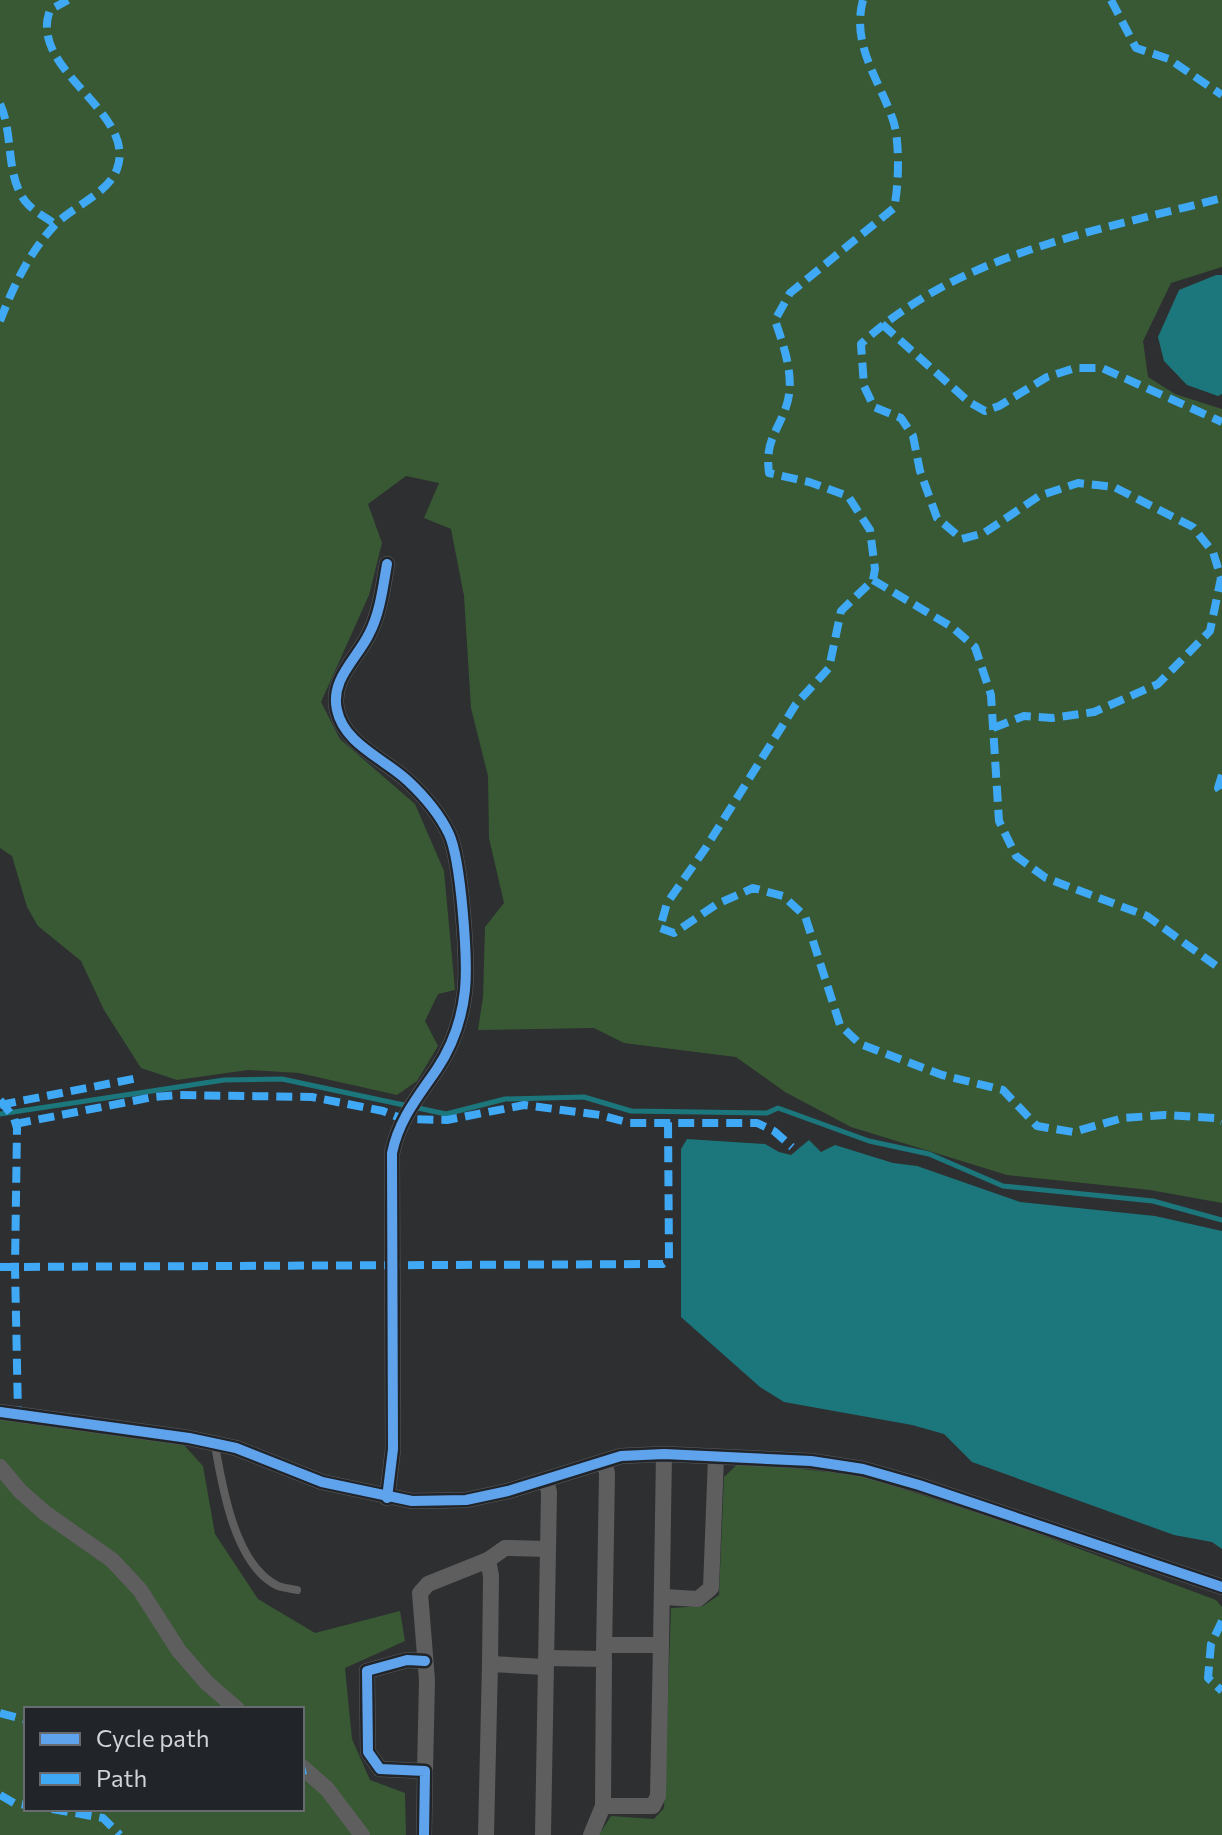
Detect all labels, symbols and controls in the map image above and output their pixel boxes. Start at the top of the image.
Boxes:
legend [24,1707,304,1811]
text: Cycle path [96,1723,210,1752]
text: Path [96,1763,147,1792]

